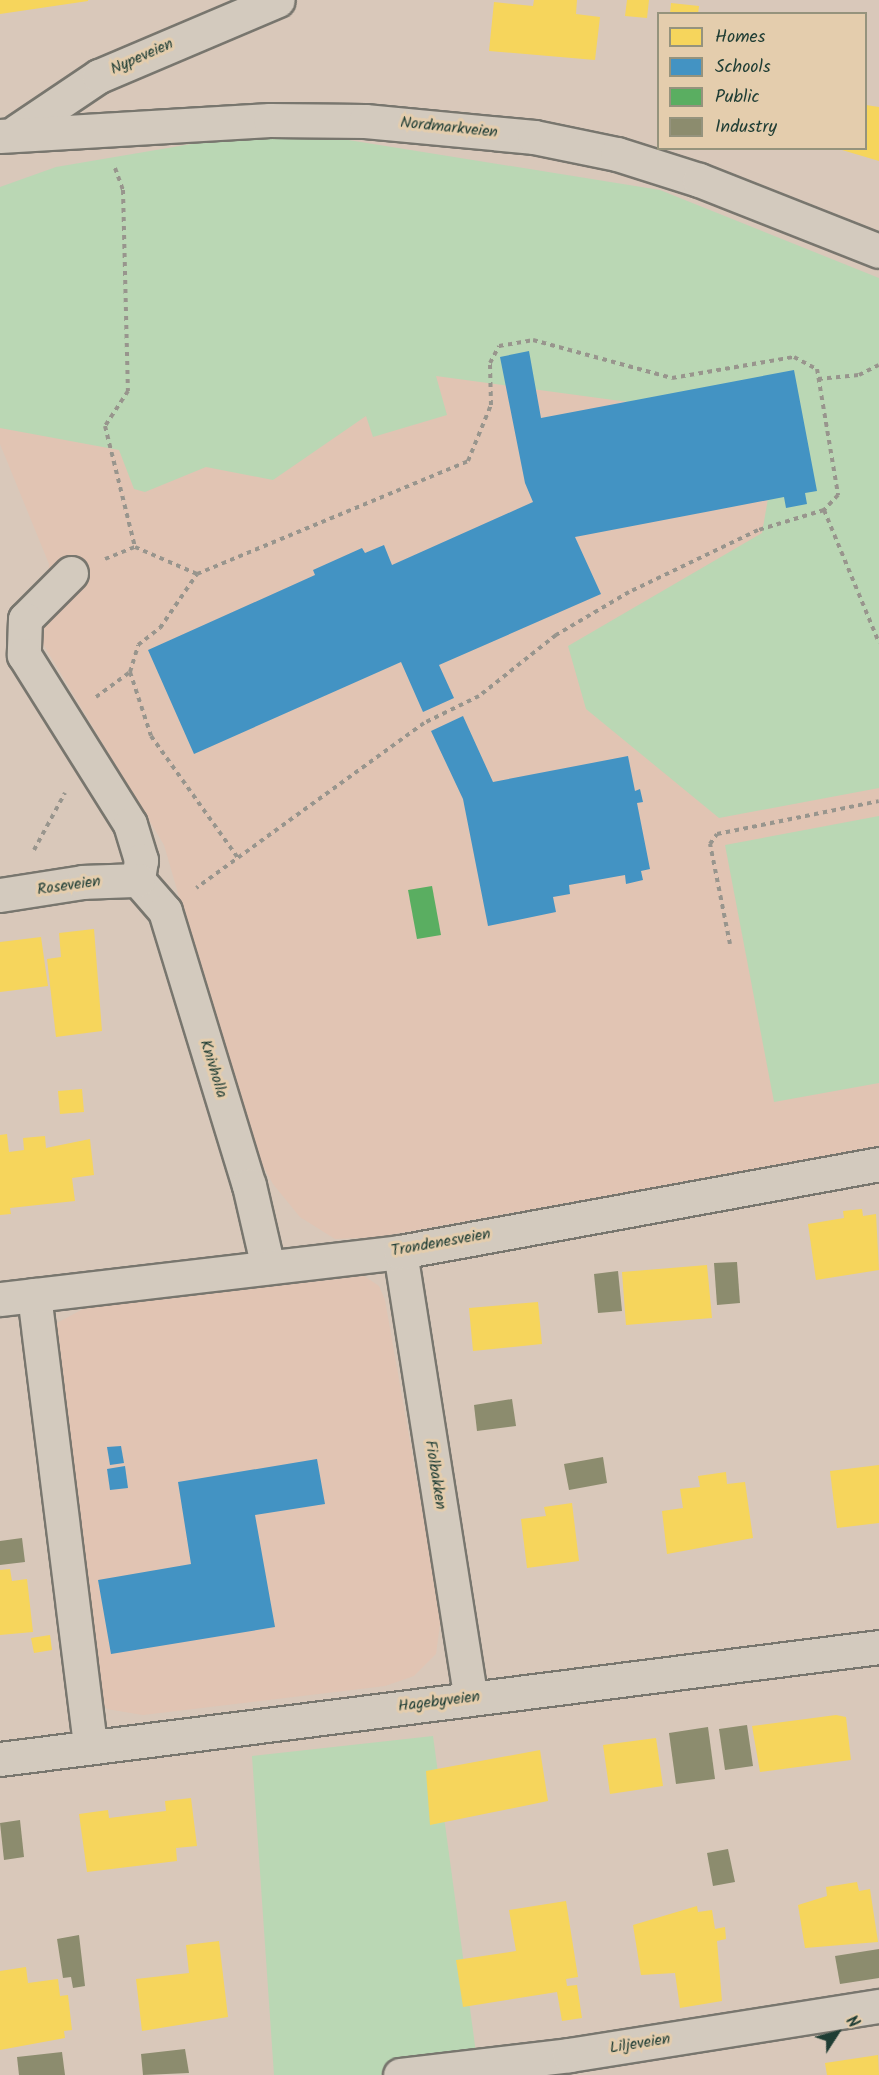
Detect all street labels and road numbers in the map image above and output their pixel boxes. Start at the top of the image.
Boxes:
street label: Nypeveien [108,35,176,79]
street label: Nordmarkveien [399,113,499,143]
street label: Roseveien [36,872,102,900]
street label: Knivholla [195,1038,231,1100]
street label: Trondenesveien [390,1225,492,1261]
street label: Fiolbakken [420,1439,450,1511]
street label: Hagebyveien [397,1687,481,1717]
street label: Liljeveien [608,2030,672,2058]

